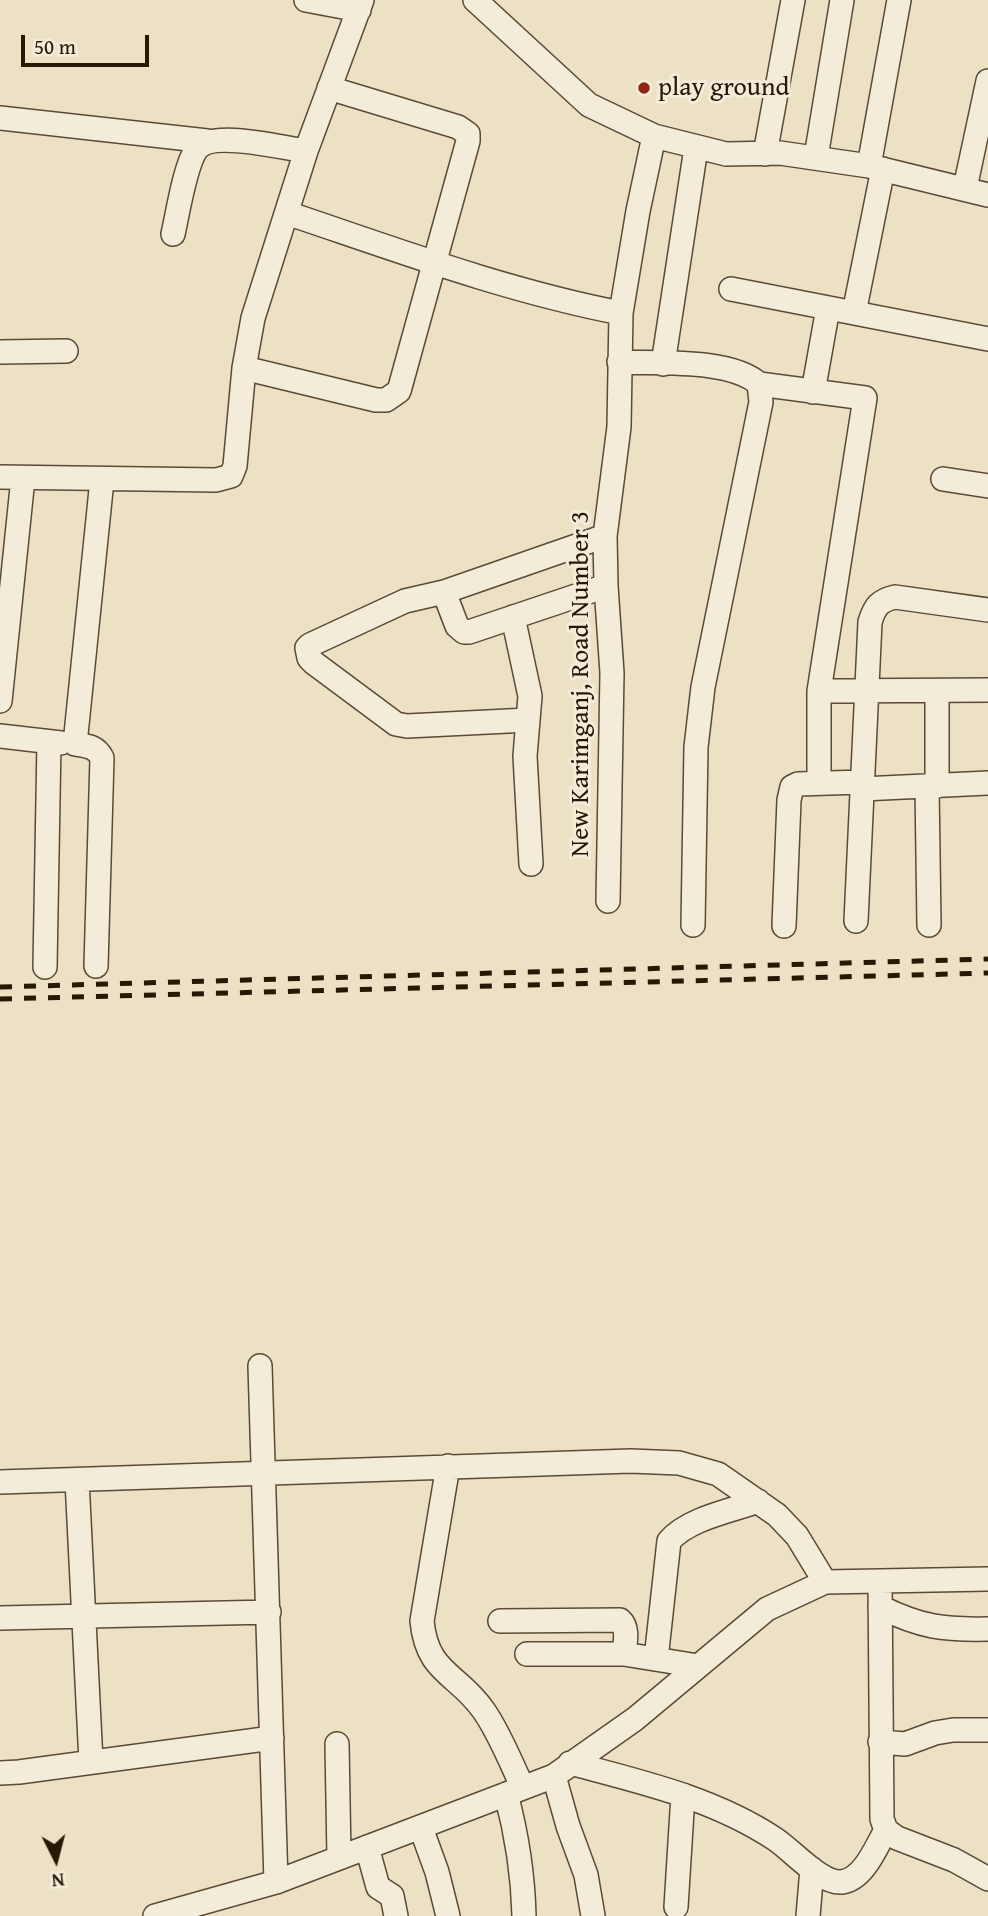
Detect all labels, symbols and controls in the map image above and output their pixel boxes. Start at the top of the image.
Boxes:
scale bar [24,21,152,65]
text: 50 m [34,31,76,62]
place label: play ground [658,72,789,104]
marker: play ground [636,80,652,96]
street label: New Karimganj, Road Number 3 [565,511,597,857]
north arrow [21,1825,91,1895]
text: N [50,1866,66,1895]

